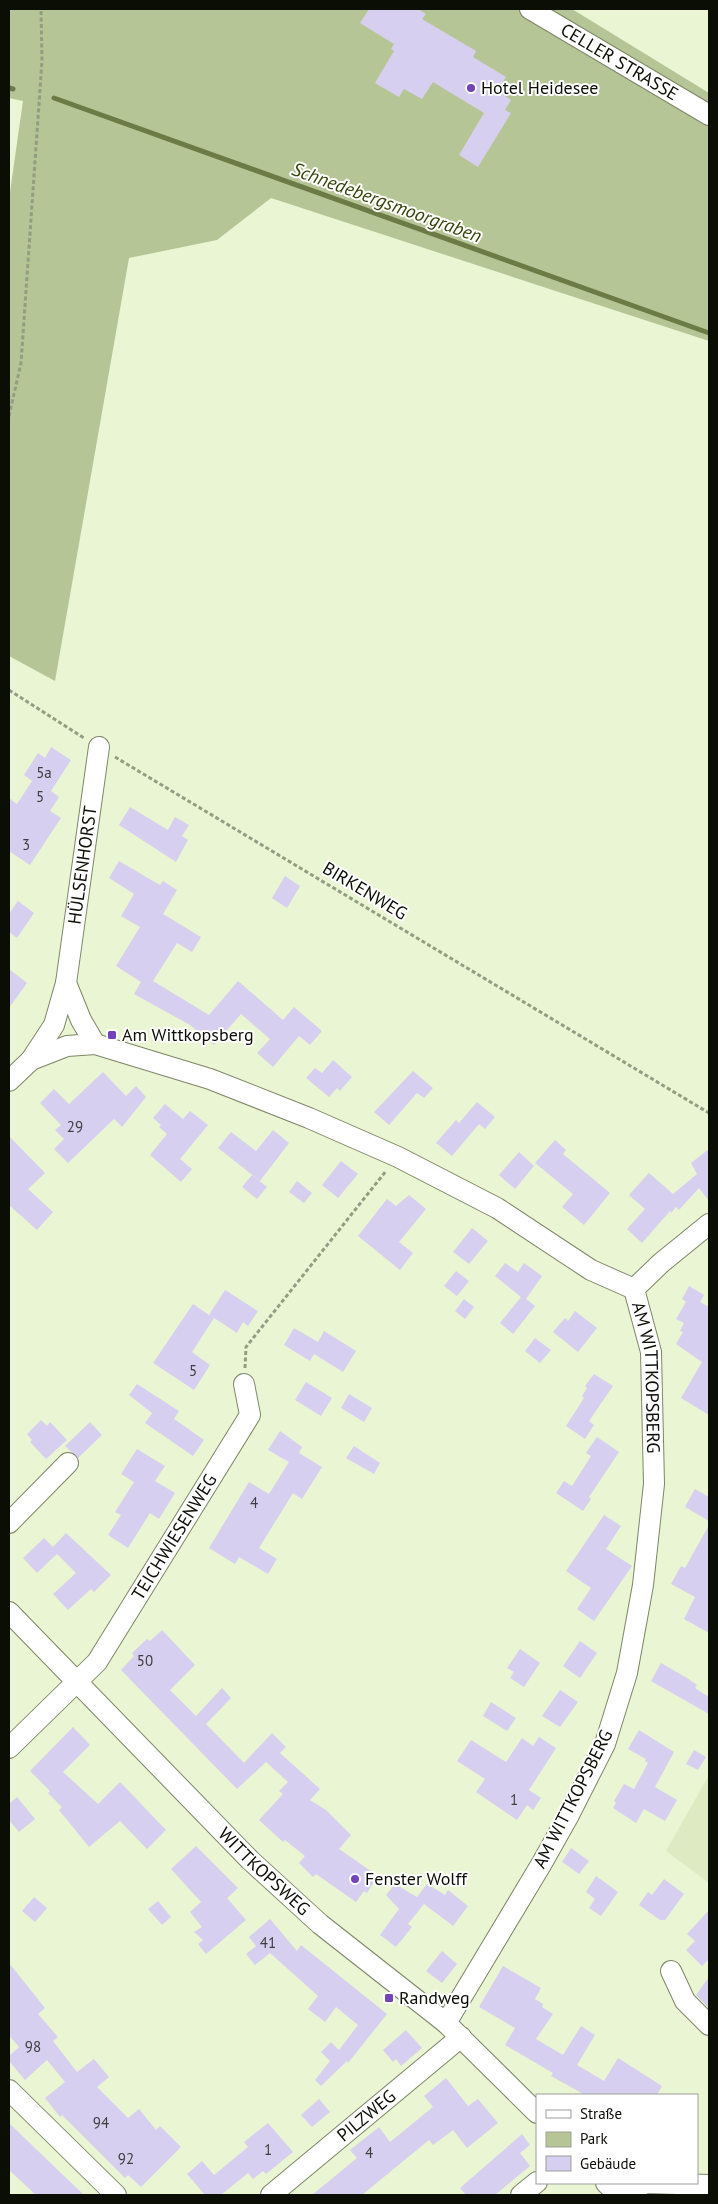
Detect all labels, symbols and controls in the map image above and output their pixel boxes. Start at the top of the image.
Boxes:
street label: CELLER STRASSE [557,18,683,105]
place label: Hotel Heidesee [481,76,598,99]
marker: Hotel Heidesee [465,82,477,94]
water label: Schnedebergsmoorgraben [289,156,485,248]
house number: 5a [36,763,52,782]
house number: 5 [36,787,44,806]
street label: HÜLSENHORST [62,804,102,926]
house number: 3 [22,835,30,854]
street label: BIRKENWEG [319,856,412,925]
place label: Am Wittkopsberg [122,1023,254,1046]
marker: Am Wittkopsberg [106,1029,118,1041]
house number: 29 [67,1117,83,1136]
street label: AM WITTKOPSBERG [627,1299,665,1454]
house number: 5 [189,1361,197,1380]
street label: TEICHWIESENWEG [126,1470,222,1604]
house number: 4 [250,1493,258,1512]
house number: 50 [137,1651,153,1670]
street label: AM WITTKOPSBERG [528,1725,617,1872]
house number: 1 [510,1790,518,1809]
street label: WITTKOPSWEG [214,1822,315,1920]
place label: Fenster Wolff [365,1867,468,1890]
marker: Fenster Wolff [349,1873,361,1885]
house number: 41 [260,1933,276,1952]
place label: Randweg [399,1986,470,2009]
marker: Randweg [383,1992,395,2004]
house number: 98 [25,2037,41,2056]
street label: PILZWEG [332,2084,400,2146]
legend [536,2094,698,2184]
text: Straße [580,2104,622,2123]
house number: 94 [93,2113,109,2132]
text: Park [580,2129,608,2148]
house number: 1 [264,2140,272,2159]
house number: 4 [365,2143,373,2162]
house number: 92 [118,2149,134,2168]
text: Gebäude [580,2154,636,2173]

